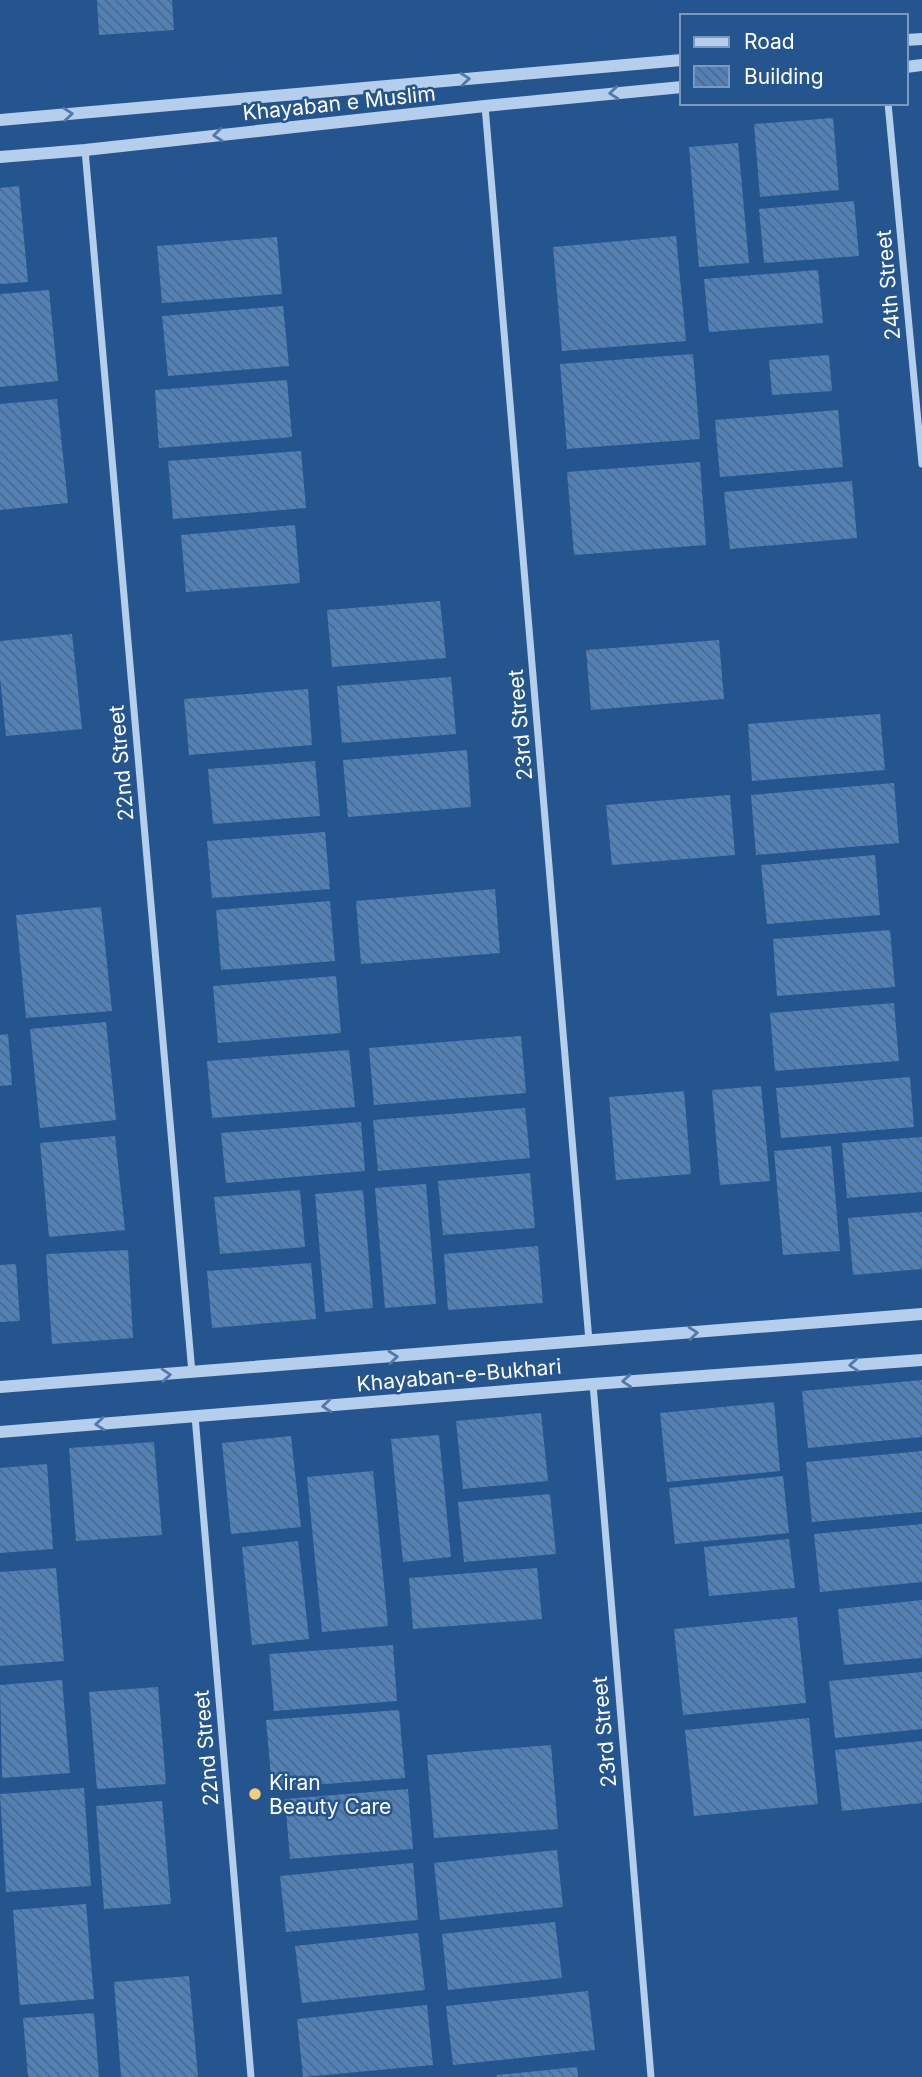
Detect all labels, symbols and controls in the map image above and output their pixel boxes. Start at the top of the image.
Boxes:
legend [680,14,908,105]
text: Road [744,29,795,54]
text: Building [744,64,824,89]
one-way arrow [460,72,471,87]
street label: Khayaban e Muslim [241,80,437,126]
one-way arrow [608,86,620,101]
one-way arrow [63,107,74,122]
one-way arrow [212,128,223,143]
street label: 24th Street [871,229,905,341]
street label: 23rd Street [503,668,537,782]
street label: 22nd Street [103,704,139,822]
one-way arrow [687,1326,698,1341]
one-way arrow [387,1350,398,1365]
street label: Khayaban-e-Bukhari [356,1354,562,1396]
one-way arrow [848,1357,859,1372]
one-way arrow [161,1367,172,1382]
one-way arrow [621,1373,632,1388]
one-way arrow [321,1398,332,1413]
one-way arrow [94,1416,105,1431]
street label: 23rd Street [587,1675,621,1789]
street label: 22nd Street [188,1689,224,1807]
place label: Kiran Beauty Care [269,1770,391,1819]
marker: Kiran Beauty Care [247,1786,263,1802]

